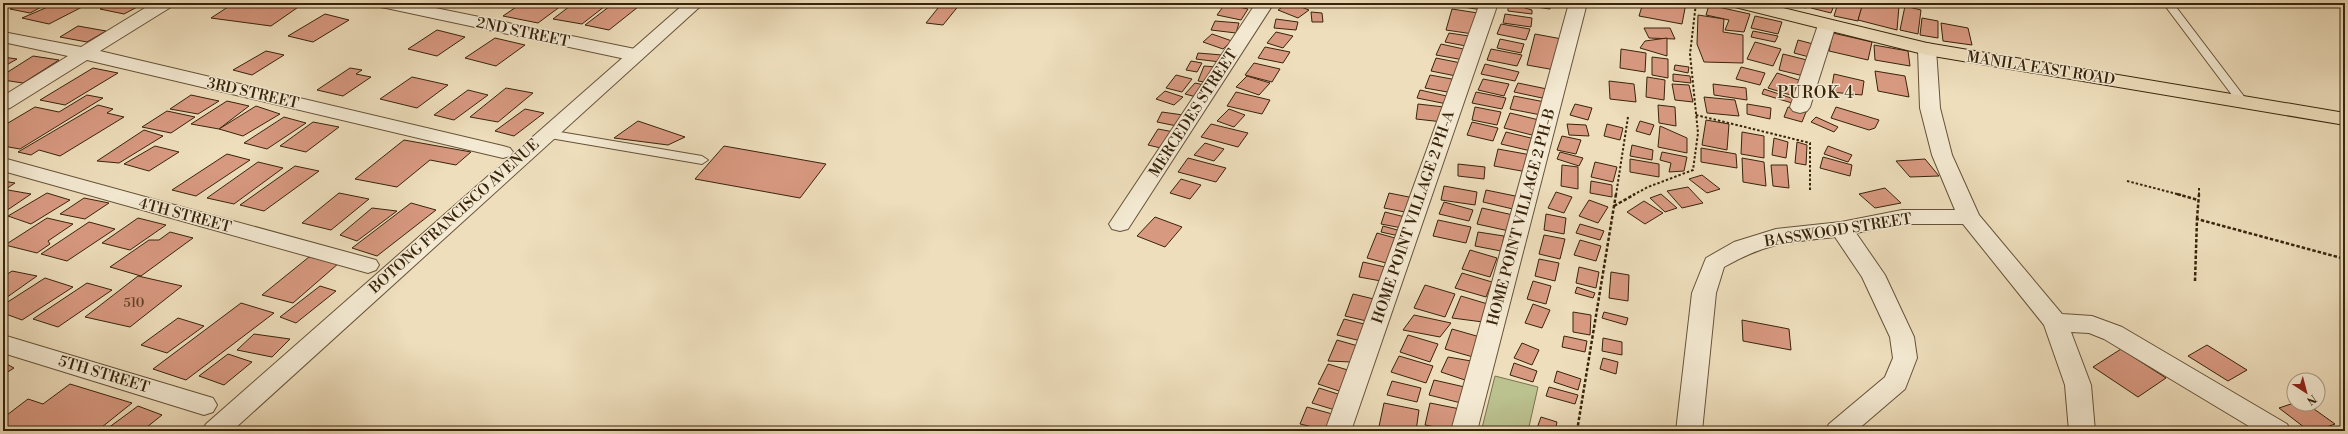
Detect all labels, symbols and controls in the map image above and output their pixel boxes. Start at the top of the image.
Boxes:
street label: 2ND STREET [474,13,572,52]
street label: MERCEDES STREET [1145,45,1242,181]
street label: MANILA EAST ROAD [1965,47,2117,90]
street label: 3RD STREET [205,74,301,113]
district label: PUROK 4 [1777,83,1855,103]
street label: HOME POINT VILLAGE 2 PH-B [1483,106,1560,328]
street label: HOME POINT VILLAGE 2 PH-A [1368,108,1459,326]
street label: BOTONG FRANCISCO AVENUE [365,135,543,298]
street label: 4TH STREET [136,194,234,237]
street label: BASSWOOD STREET [1762,209,1914,252]
house number: 510 [124,295,145,311]
street label: 5TH STREET [56,352,152,397]
north arrow [2286,372,2326,412]
text: N [2303,391,2319,408]

